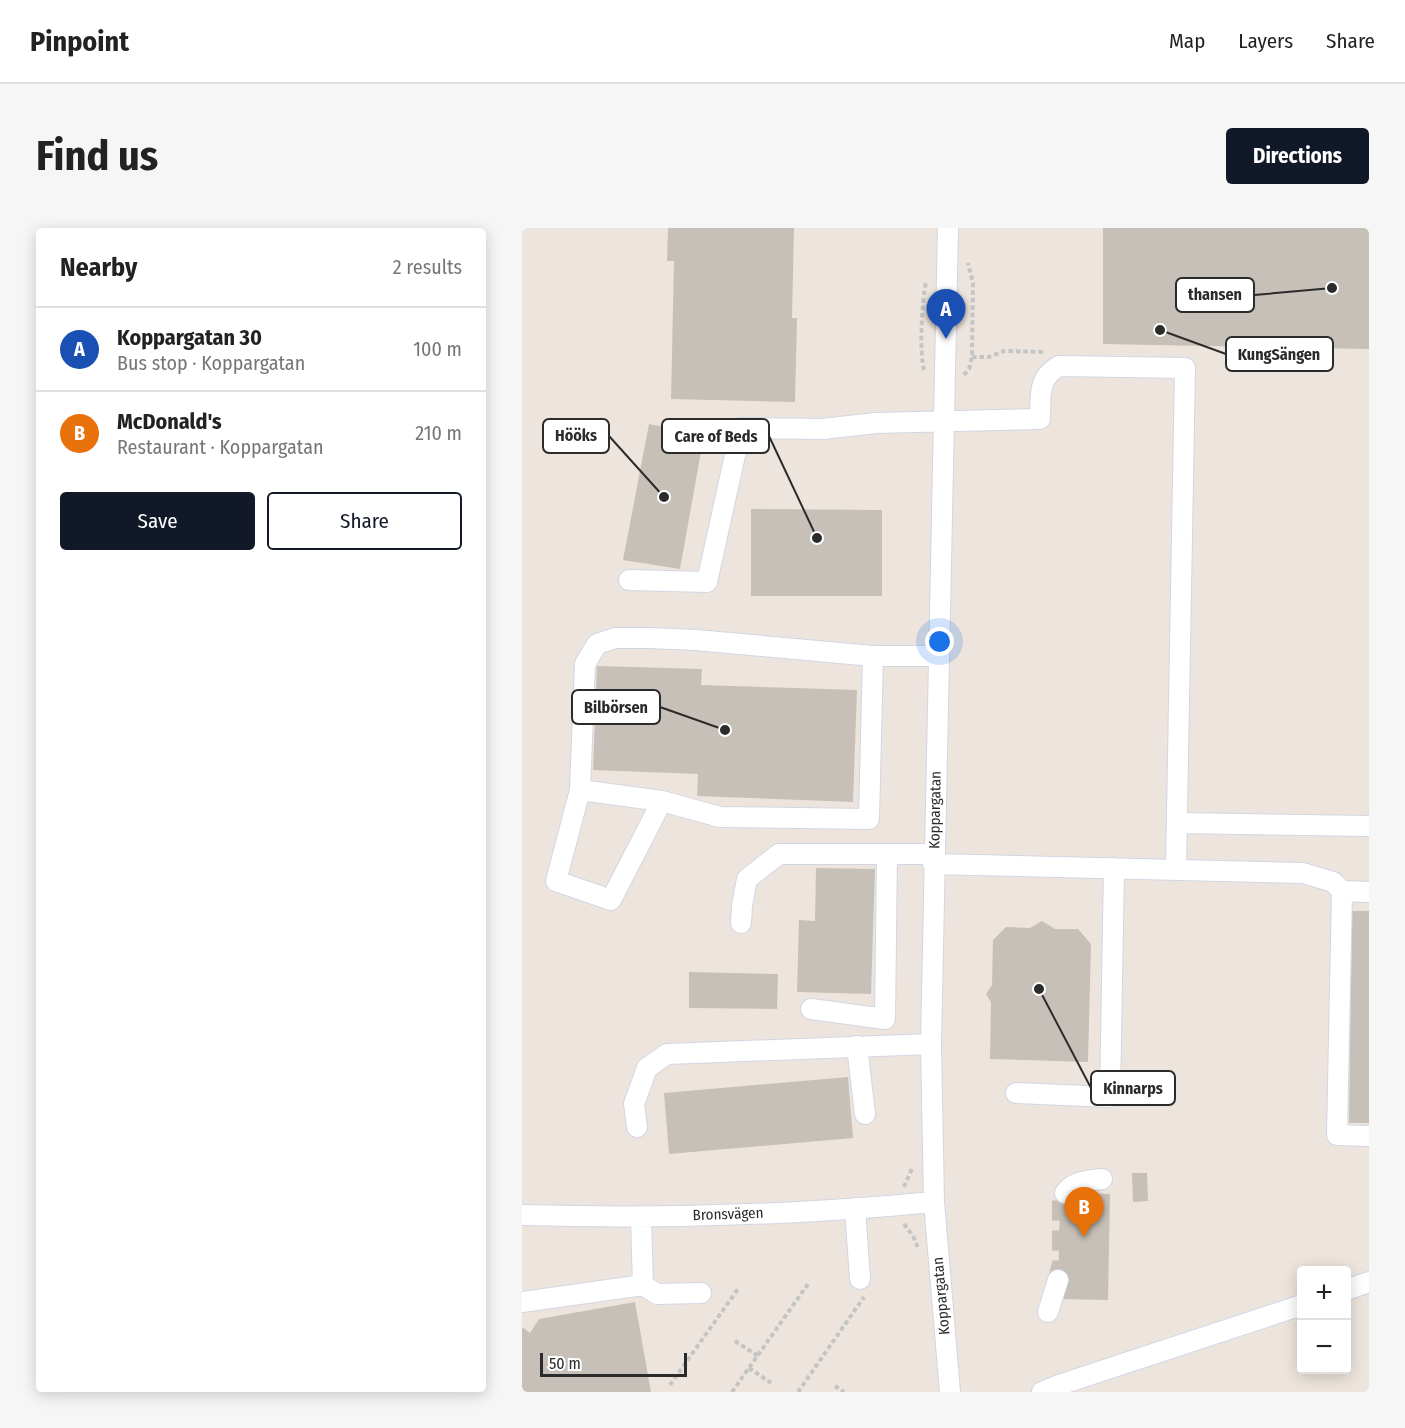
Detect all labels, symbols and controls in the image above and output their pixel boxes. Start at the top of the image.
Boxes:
text: Pinpoint [30,25,129,58]
text: Map [1169,28,1205,54]
text: Layers [1238,28,1293,54]
text: Share [1326,28,1375,54]
button: Directions [1226,128,1369,184]
text: Find us [36,131,158,181]
text: Nearby [60,252,137,283]
text: 2 results [393,255,462,279]
callout: thansen [1176,278,1254,312]
text: thansen [1188,285,1242,304]
pin: A [926,290,966,339]
text: Koppargatan 30 [117,324,262,351]
text: A [74,337,85,361]
text: 100 m [413,337,462,361]
callout: KungSängen [1226,337,1333,371]
text: KungSängen [1238,345,1320,364]
text: Bus stop · Koppargatan [117,351,305,375]
text: McDonald's [117,408,222,435]
callout: Hööks [543,419,609,453]
callout: Care of Beds [662,419,769,453]
text: B [74,421,85,445]
text: 210 m [415,421,462,445]
text: Hööks [555,426,597,445]
text: Care of Beds [675,427,757,446]
text: Restaurant · Koppargatan [117,435,324,459]
button: Save [60,492,255,550]
button: Share [267,492,462,550]
your location [925,627,954,656]
callout: Bilbörsen [572,690,660,724]
text: Bilbörsen [584,698,648,717]
street label: Koppargatan [925,771,945,849]
callout: Kinnarps [1091,1071,1175,1105]
text: Kinnarps [1103,1079,1163,1098]
pin: B [1064,1188,1104,1237]
street label: Bronsvägen [692,1204,764,1224]
street label: Koppargatan [929,1256,953,1336]
map controls [1297,1266,1351,1374]
button: + [1297,1266,1351,1320]
button: − [1297,1320,1351,1374]
scale bar [540,1350,687,1378]
text: 50 m [549,1354,581,1373]

